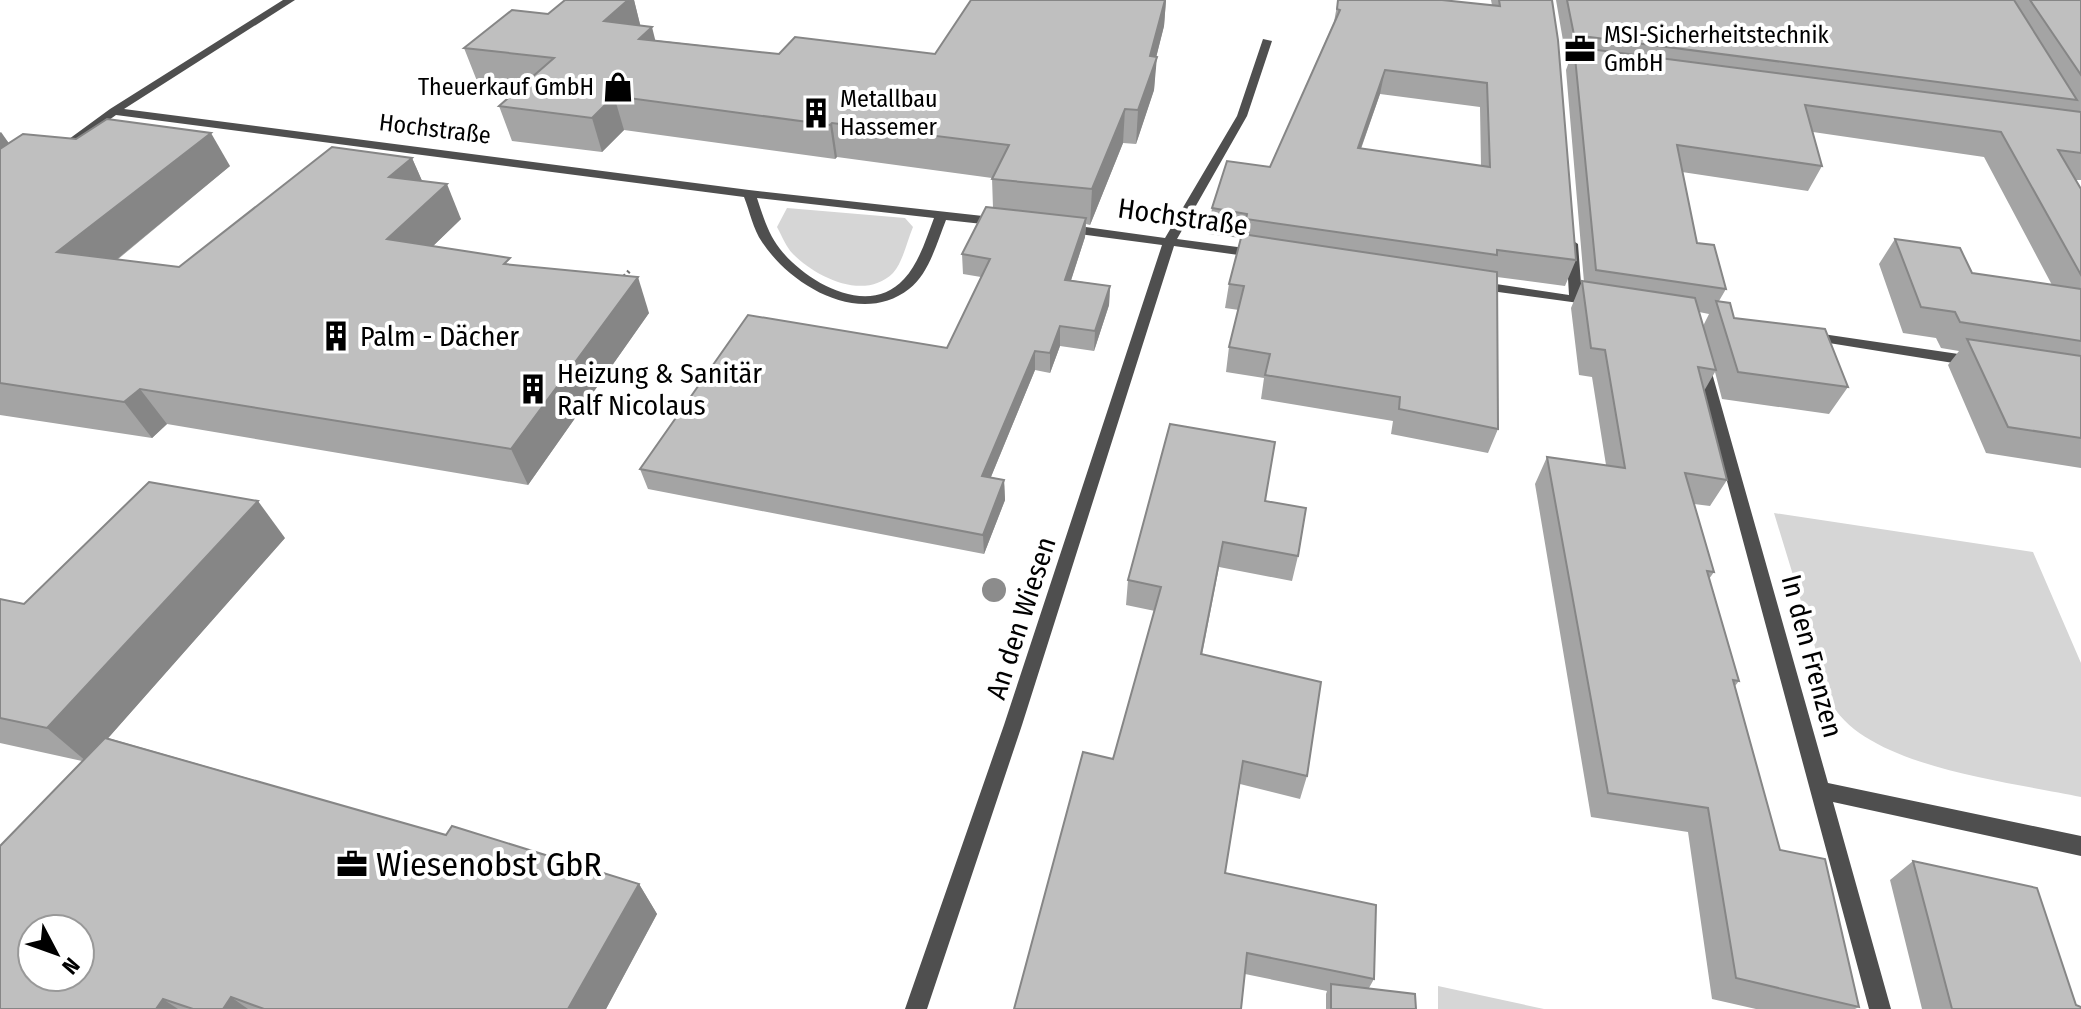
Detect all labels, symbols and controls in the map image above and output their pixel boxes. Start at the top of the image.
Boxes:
place label: MSI-Sicherheitstechnik GmbH [1604,21,1830,77]
office icon: MSI-Sicherheitstechnik GmbH [1563,32,1597,66]
shop icon: Theuerkauf GmbH [601,70,635,104]
place label: Theuerkauf GmbH [418,73,594,101]
place label: Metallbau Hassemer [840,85,938,141]
building icon: Metallbau Hassemer [799,96,833,130]
street label: Hochstraße [378,108,492,150]
street label: Hochstraße [1116,192,1250,242]
building icon: Palm - Dächer [319,319,353,353]
place label: Palm - Dächer [360,320,519,353]
place label: Heizung & Sanitär Ralf Nicolaus [557,357,762,422]
building icon: Heizung & Sanitär Ralf Nicolaus [516,372,550,406]
street label: An den Wiesen [979,533,1063,703]
street label: In den Frenzen [1774,571,1850,741]
place label: Wiesenobst GbR [376,844,602,885]
office icon: Wiesenobst GbR [335,847,369,881]
north arrow [16,913,96,993]
text: N [56,952,85,980]

